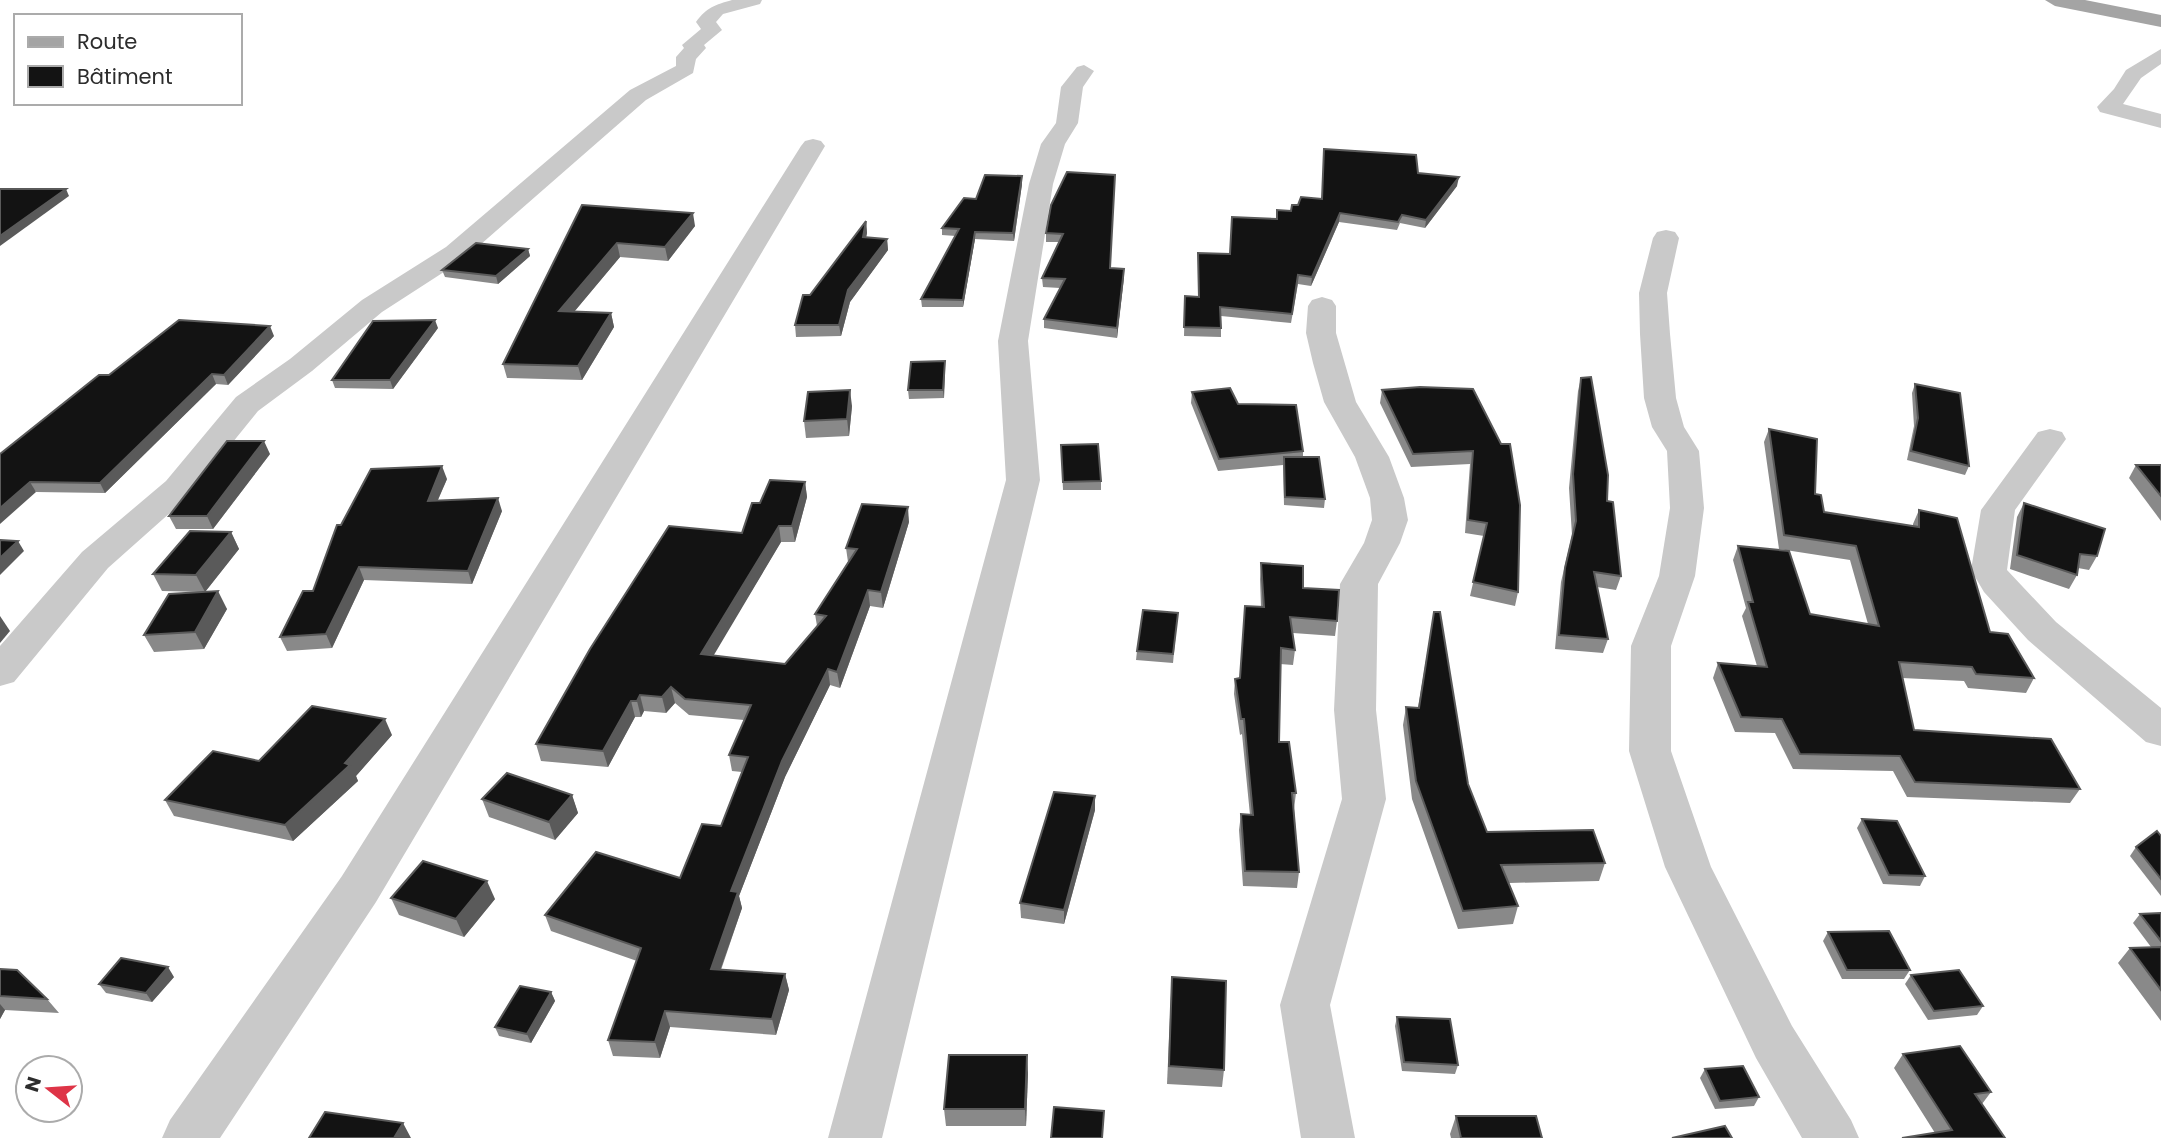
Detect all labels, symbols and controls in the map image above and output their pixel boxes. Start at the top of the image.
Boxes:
legend [14,14,242,105]
text: Route [77,27,137,56]
text: Bâtiment [77,62,173,91]
north arrow [14,1054,84,1124]
text: N [18,1073,48,1095]

